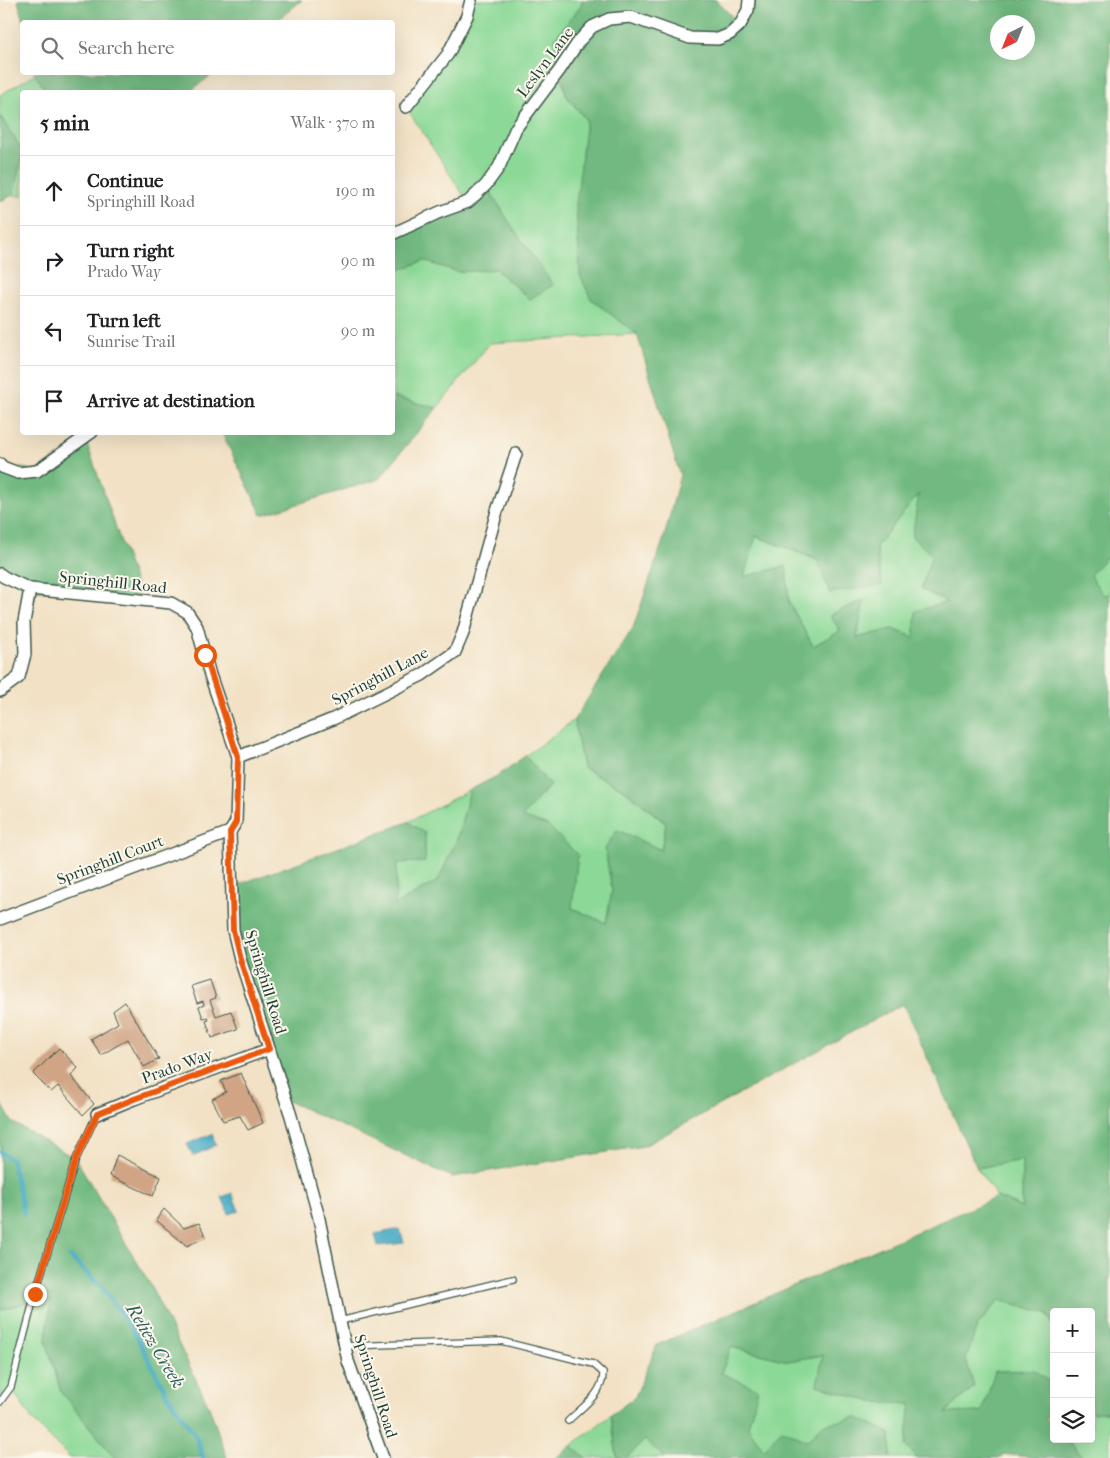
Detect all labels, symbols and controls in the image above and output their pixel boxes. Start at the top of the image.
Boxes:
north arrow [990,15,1035,60]
search box [20,20,395,75]
street label: Leslyn Lane [512,23,578,101]
icon: search [38,34,66,62]
text: Search here [78,37,174,59]
text: 5 min [40,111,89,135]
text: Walk · 370 m [290,113,375,132]
text: Continue [87,170,163,192]
icon: ahead [40,177,68,205]
text: 190 m [335,181,375,200]
text: Springhill Road [87,192,195,211]
text: Turn right [87,240,174,262]
icon: right [40,247,68,275]
text: 90 m [341,251,375,270]
text: Prado Way [87,262,161,281]
text: Turn left [87,310,161,332]
icon: left [40,317,68,345]
text: 90 m [341,321,375,340]
text: Sunrise Trail [87,332,175,351]
icon: arrive [40,387,68,415]
text: Arrive at destination [87,390,255,412]
street label: Springhill Road [58,567,168,597]
street label: Springhill Lane [329,643,432,709]
route start [194,644,217,667]
street label: Springhill Court [54,831,166,889]
street label: Springhill Road [241,928,291,1037]
street label: Prado Way [139,1044,216,1088]
route end [24,1283,47,1306]
water label: Reliez Creek [121,1299,188,1392]
map controls [1050,1308,1095,1443]
button: + [1050,1308,1095,1353]
street label: Springhill Road [350,1332,402,1440]
button: − [1050,1353,1095,1398]
button: layers [1050,1398,1095,1443]

